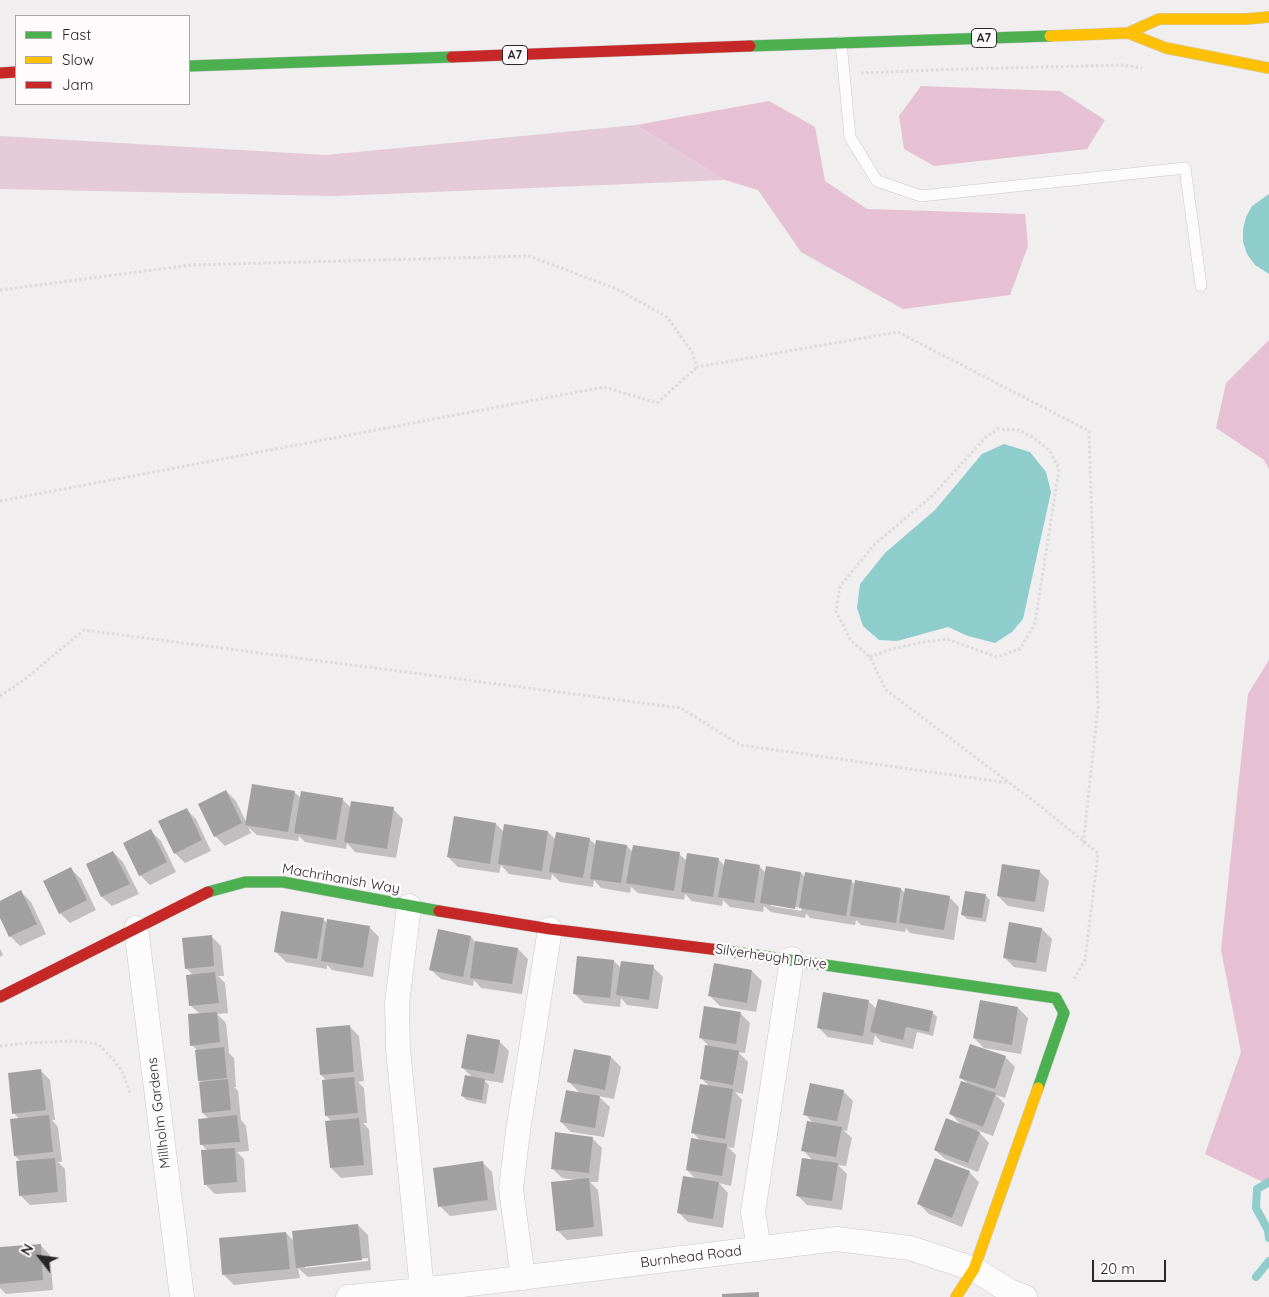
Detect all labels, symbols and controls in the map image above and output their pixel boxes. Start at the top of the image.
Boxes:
legend [15,15,190,105]
text: Fast [62,25,91,44]
road number: A7 [972,28,996,48]
road number: A7 [502,46,528,64]
text: Slow [62,50,94,69]
text: Jam [62,75,93,94]
street label: Machrihanish Way [281,860,401,898]
street label: Silverheugh Drive [714,941,828,973]
street label: Millholm Gardens [144,1057,174,1169]
north arrow [15,1232,65,1282]
text: N [17,1241,37,1258]
street label: Burnhead Road [639,1242,743,1272]
scale bar [1094,1250,1168,1282]
text: 20 m [1100,1259,1135,1278]

